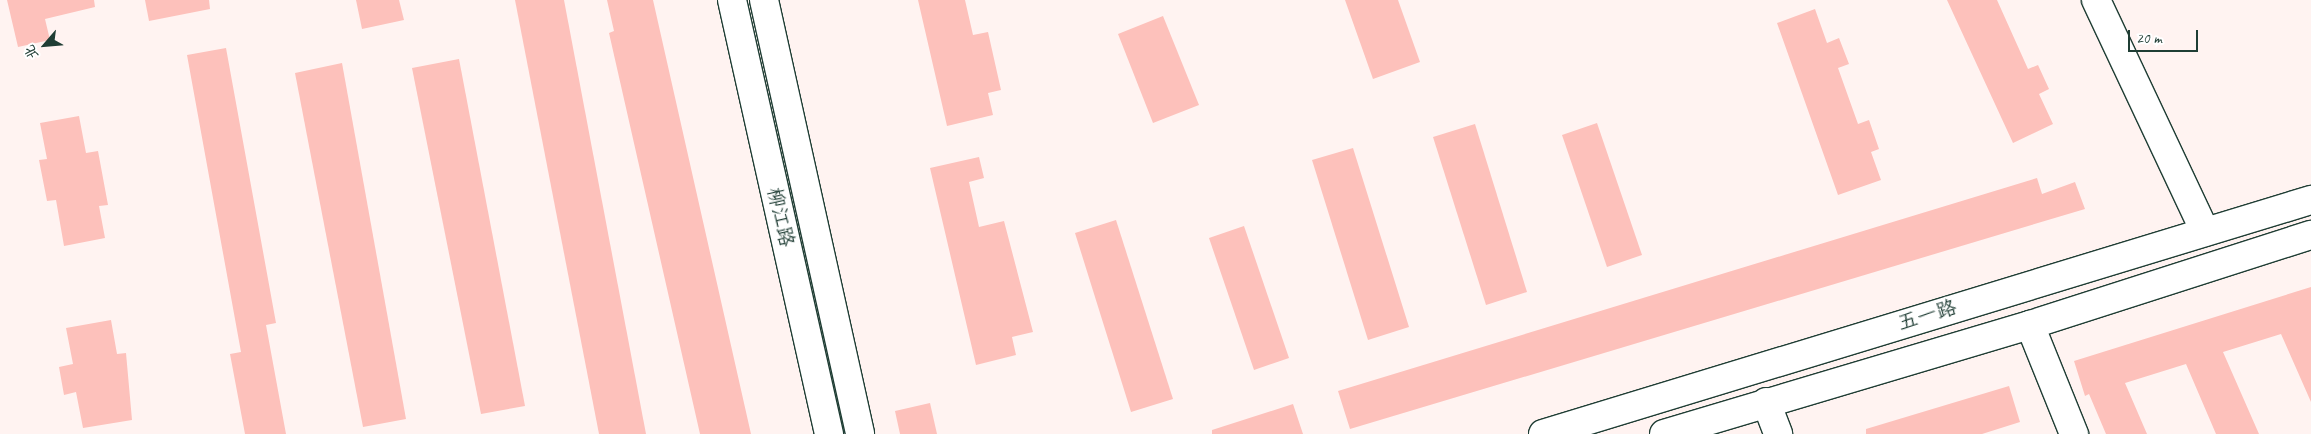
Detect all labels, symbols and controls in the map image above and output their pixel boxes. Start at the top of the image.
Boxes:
north arrow [20,20,70,70]
scale bar [2131,20,2201,52]
text: 20 m [2136,29,2162,48]
text: 北 [20,42,42,62]
street label: 柳江路 [763,185,799,249]
street label: 五一路 [1895,295,1959,335]

